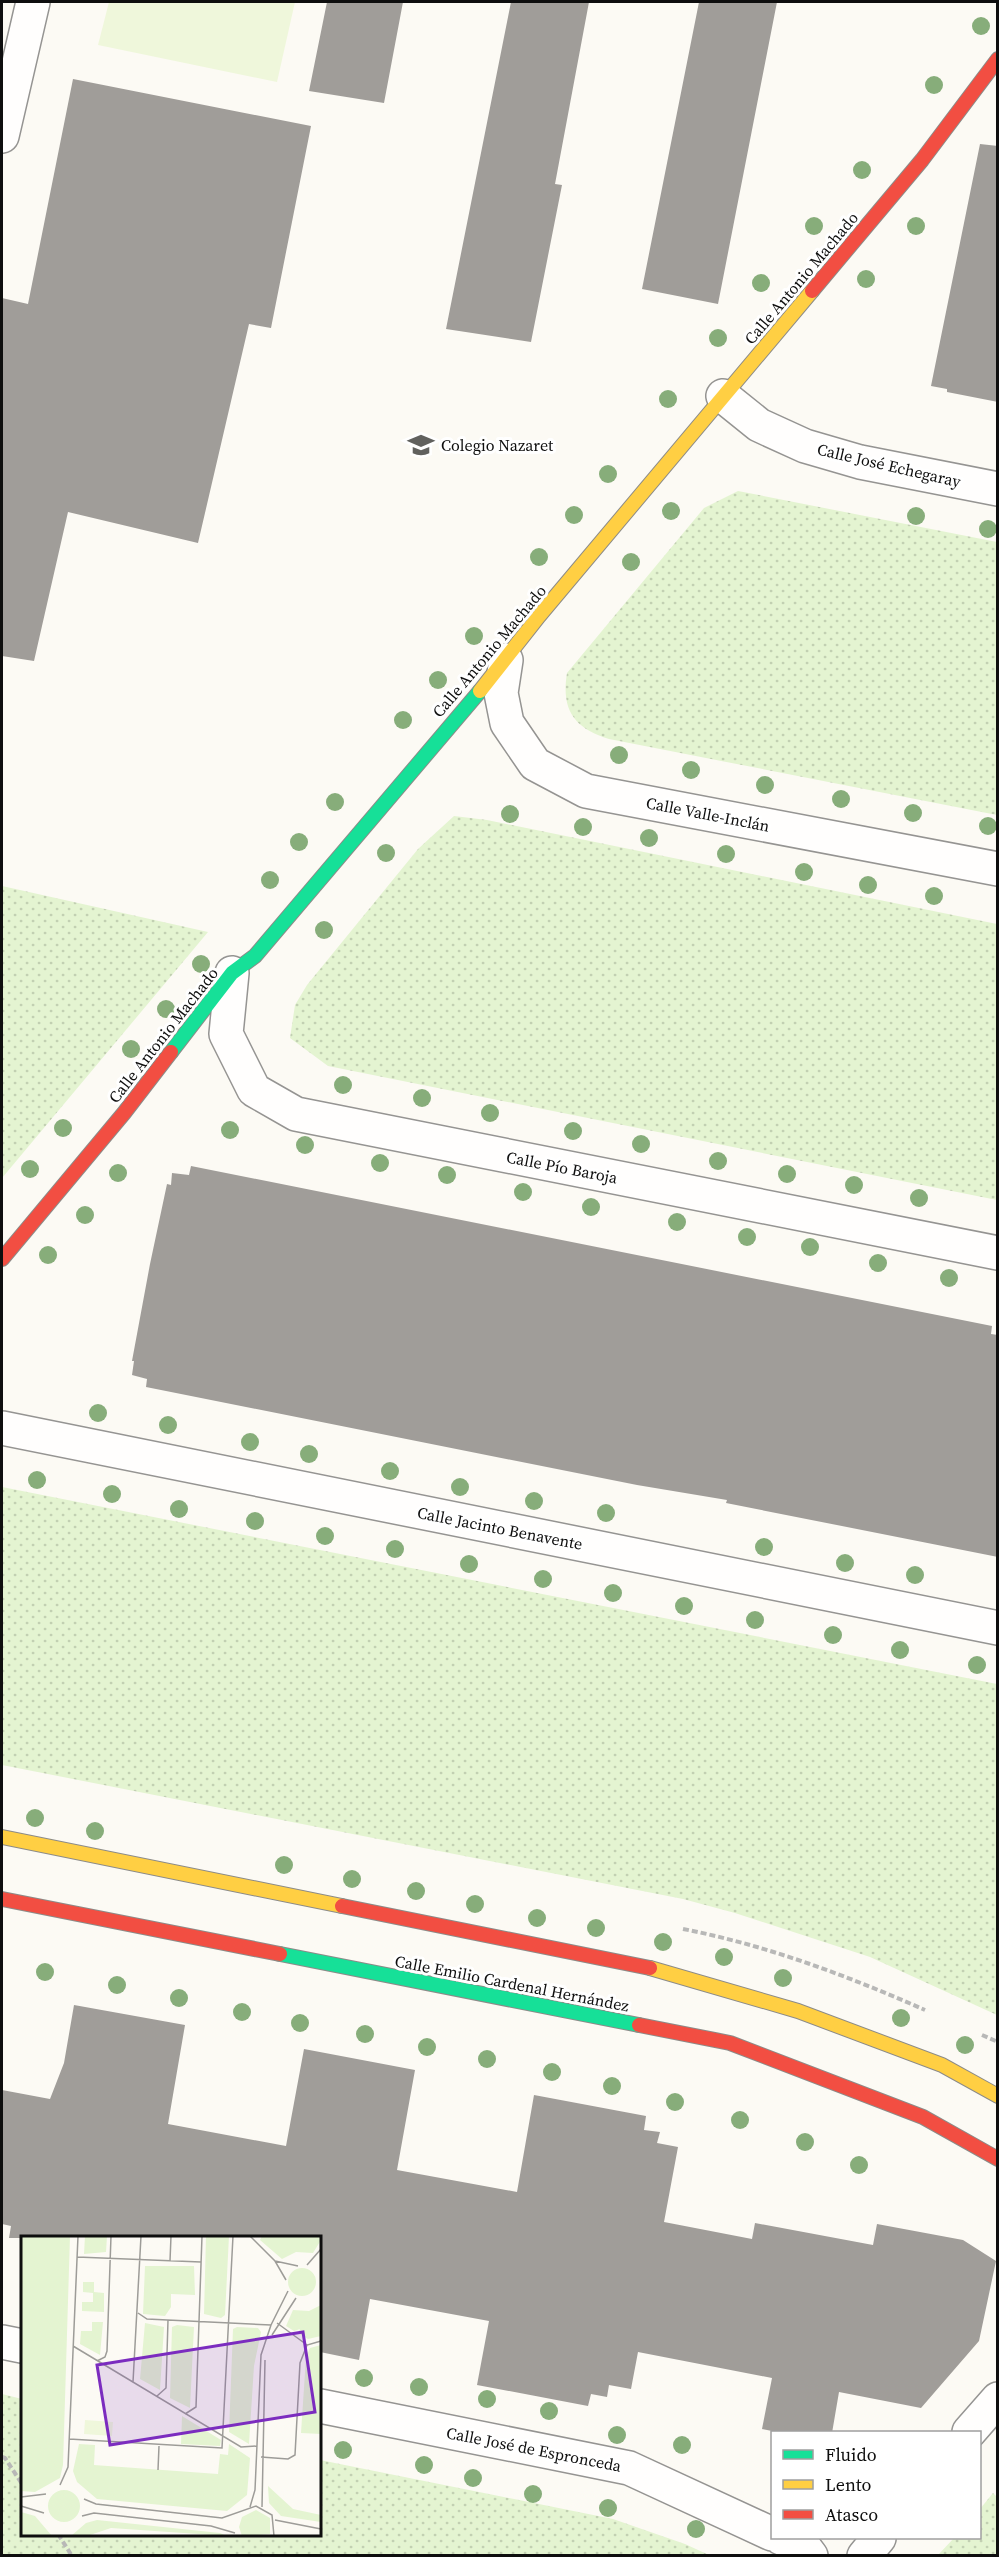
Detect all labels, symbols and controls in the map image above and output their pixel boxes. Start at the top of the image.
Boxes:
street label: Calle Antonio Machado [739,207,863,349]
school or university icon: Colegio Nazaret [406,430,436,460]
place label: Colegio Nazaret [441,434,554,456]
street label: Calle José Echegaray [815,438,964,492]
street label: Calle Antonio Machado [427,580,551,722]
street label: Calle Valle-Inclán [644,791,772,837]
street label: Calle Antonio Machado [103,963,223,1107]
street label: Calle Pío Baroja [505,1145,620,1189]
street label: Calle Jacinto Benavente [415,1501,585,1555]
street label: Calle Emilio Cardenal Hernández [393,1949,631,2017]
inset map [21,2236,321,2536]
street label: Calle José de Espronceda [445,2421,624,2477]
legend [771,2431,981,2539]
text: Fluido [825,2442,877,2467]
text: Lento [825,2472,872,2497]
text: Atasco [825,2502,878,2527]

